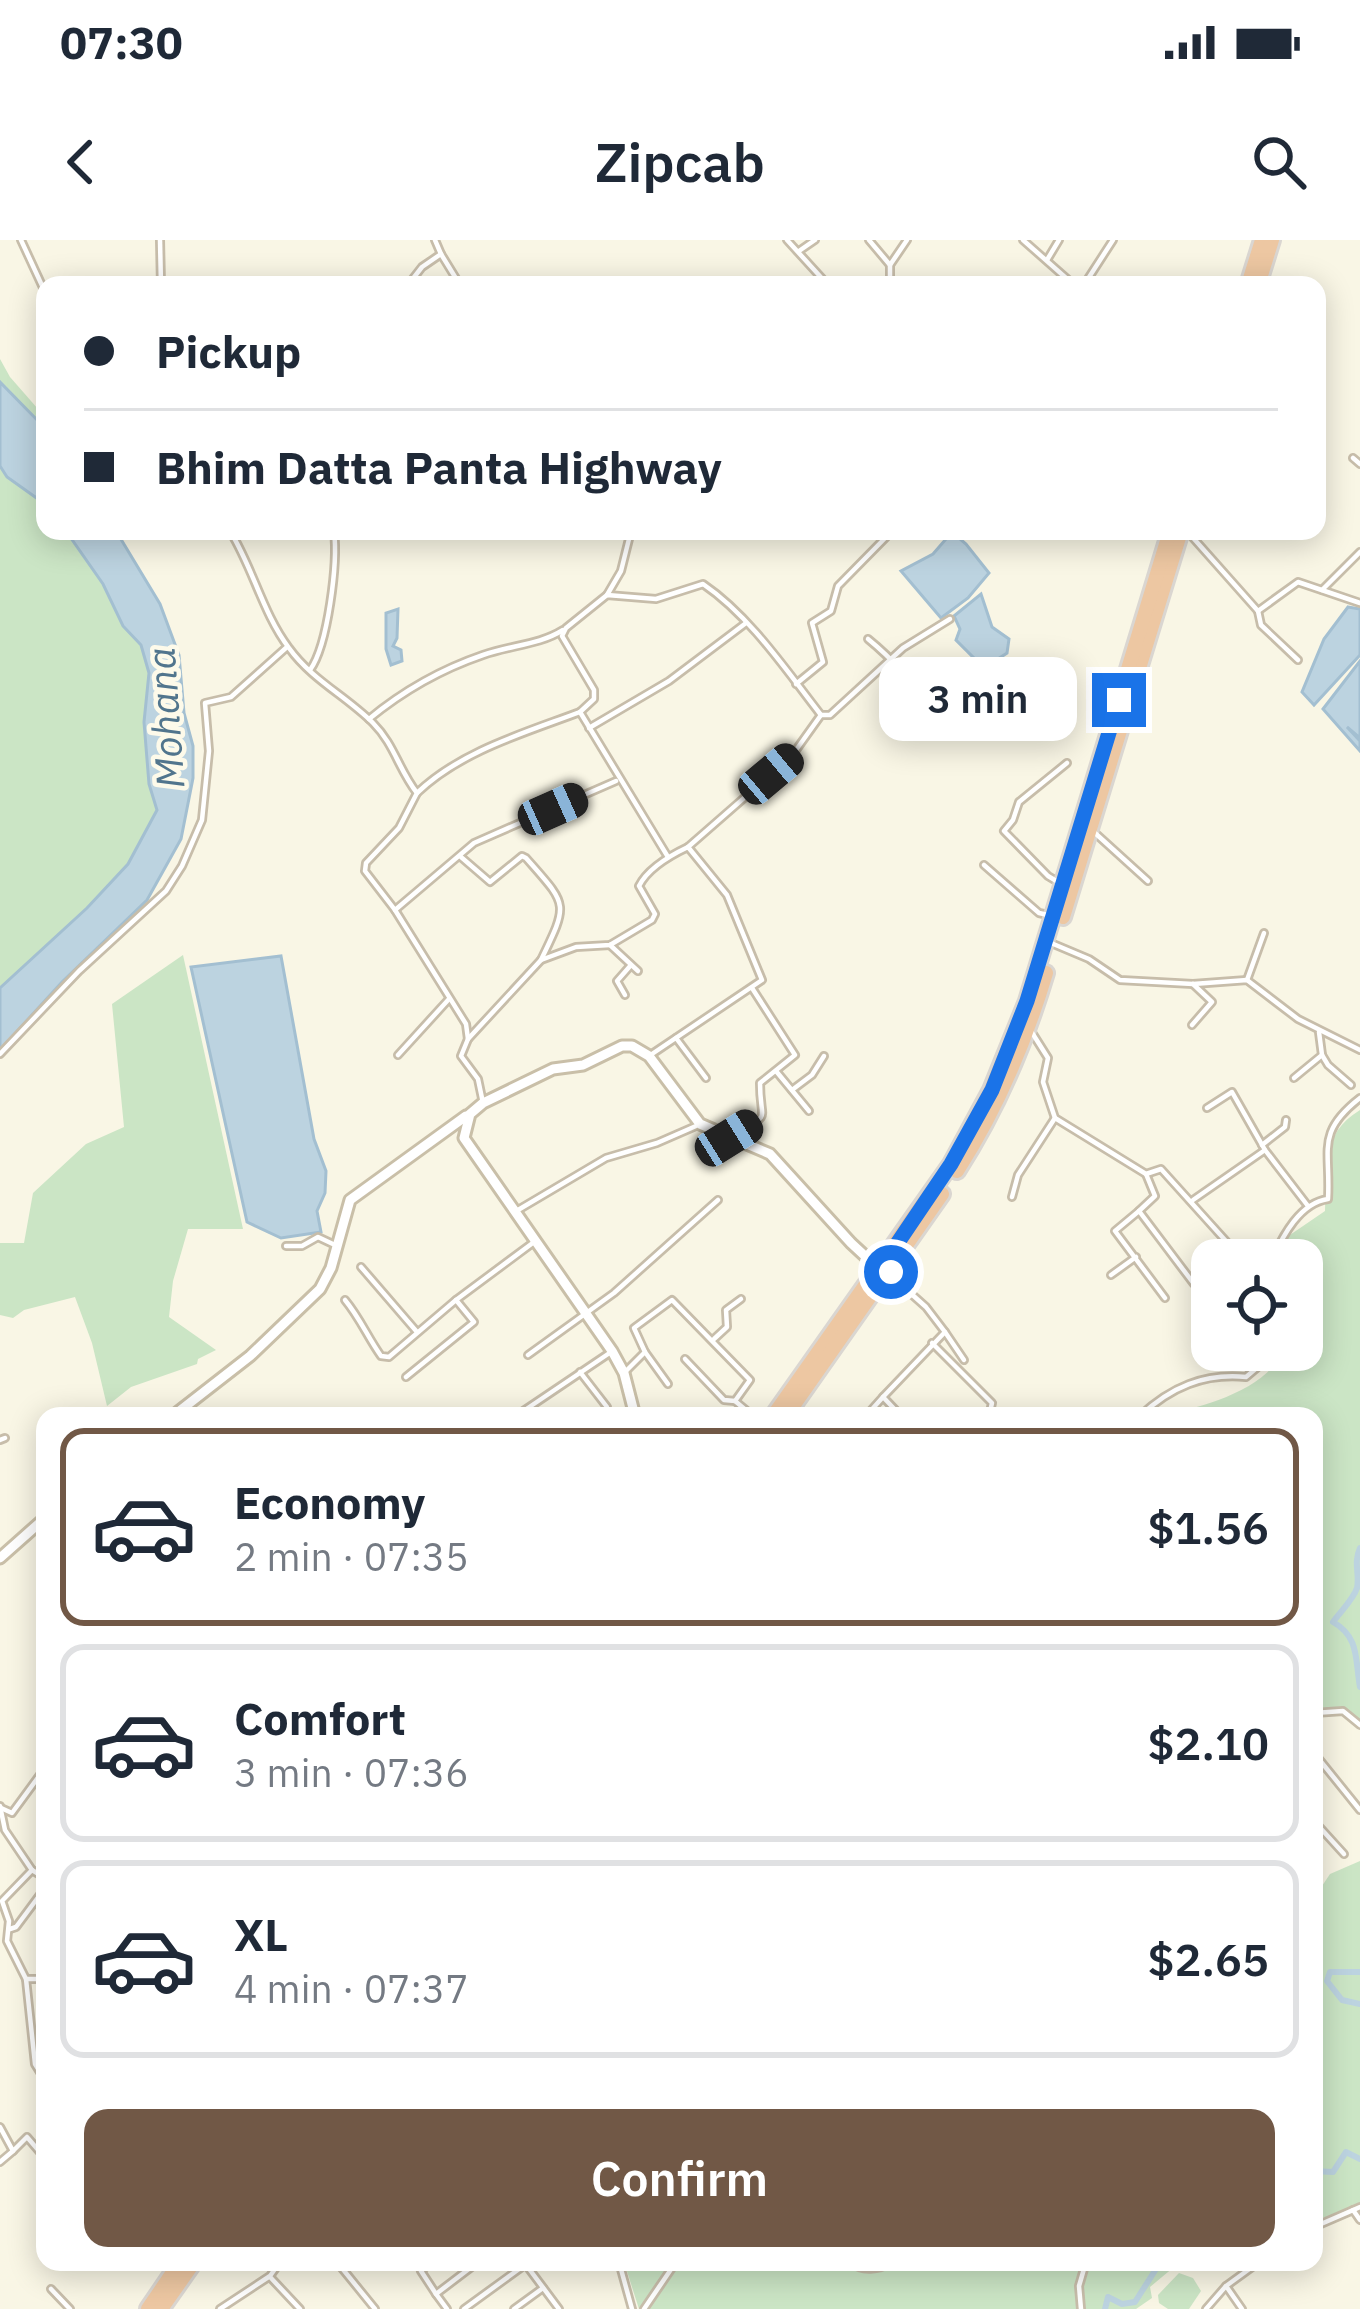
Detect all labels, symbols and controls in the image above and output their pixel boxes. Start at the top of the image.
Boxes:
text: 07:30 [60,13,183,71]
text: Zipcab [595,127,765,197]
icon: back [48,129,114,195]
icon: search [1246,129,1312,195]
text: Pickup [156,322,301,380]
text: Bhim Datta Panta Highway [156,438,722,496]
water label: Mohana [135,646,195,790]
callout: 3 min [879,658,1077,742]
text: 3 min [928,673,1028,724]
route end [1092,673,1146,727]
car [732,737,810,811]
car [513,778,593,840]
car [689,1104,769,1172]
map controls [1191,1239,1323,1371]
button: locate [1191,1239,1323,1371]
route start [864,1245,918,1299]
icon: car [90,1473,198,1581]
text: Economy [234,1473,425,1531]
text: $1.56 [1148,1498,1269,1556]
text: 2 min · 07:35 [234,1531,469,1582]
icon: car [90,1689,198,1797]
text: Comfort [234,1689,406,1747]
text: $2.10 [1148,1714,1269,1772]
text: 3 min · 07:36 [234,1747,469,1798]
icon: car [90,1905,198,2013]
text: XL [234,1905,288,1963]
text: $2.65 [1148,1930,1269,1988]
text: 4 min · 07:37 [234,1963,469,2014]
button: Confirm [84,2109,1275,2247]

